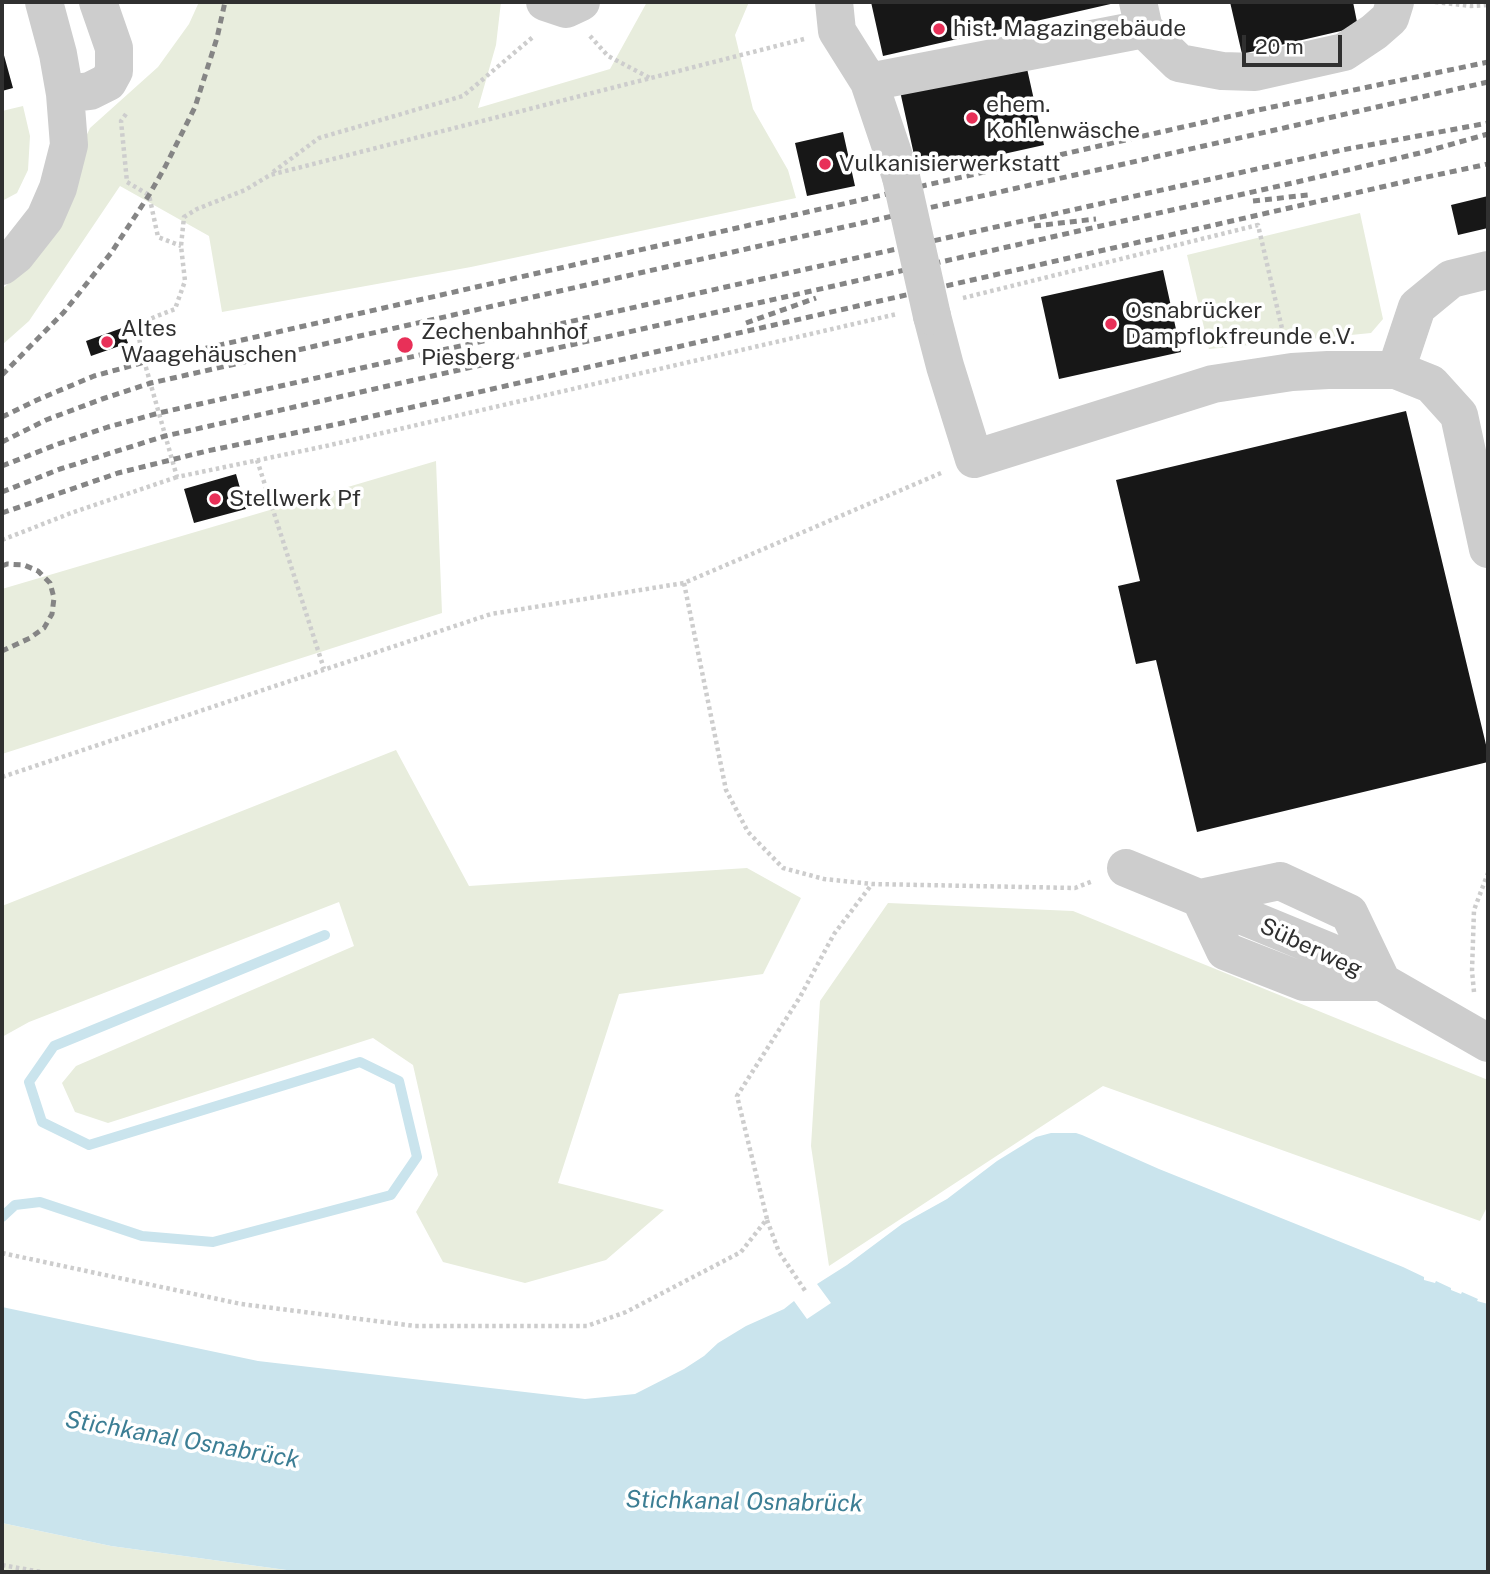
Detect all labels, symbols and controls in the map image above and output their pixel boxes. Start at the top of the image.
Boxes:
place label: hist. Magazingebäude [953,15,1186,43]
marker: hist. Magazingebäude [931,21,947,37]
scale bar [1245,21,1345,65]
text: 20 m [1255,34,1304,59]
place label: ehem. Kohlenwäsche [986,91,1140,145]
marker: ehem. Kohlenwäsche [964,110,980,126]
place label: Vulkanisierwerkstatt [839,150,1060,178]
marker: Vulkanisierwerkstatt [817,156,833,172]
place label: Osnabrücker Dampflokfreunde e.V. [1125,297,1355,351]
place label: Altes Waagehäuschen [121,315,297,369]
marker: Osnabrücker Dampflokfreunde e.V. [1103,316,1119,332]
place label: Zechenbahnhof Piesberg [421,318,588,372]
marker: Altes Waagehäuschen [99,334,115,350]
marker: Zechenbahnhof Piesberg [395,335,415,355]
place label: Stellwerk Pf [229,485,361,513]
marker: Stellwerk Pf [207,491,223,507]
street label: Süberweg [1255,912,1367,984]
water label: Stichkanal Osnabrück [63,1405,301,1475]
water label: Stichkanal Osnabrück [625,1486,863,1518]

